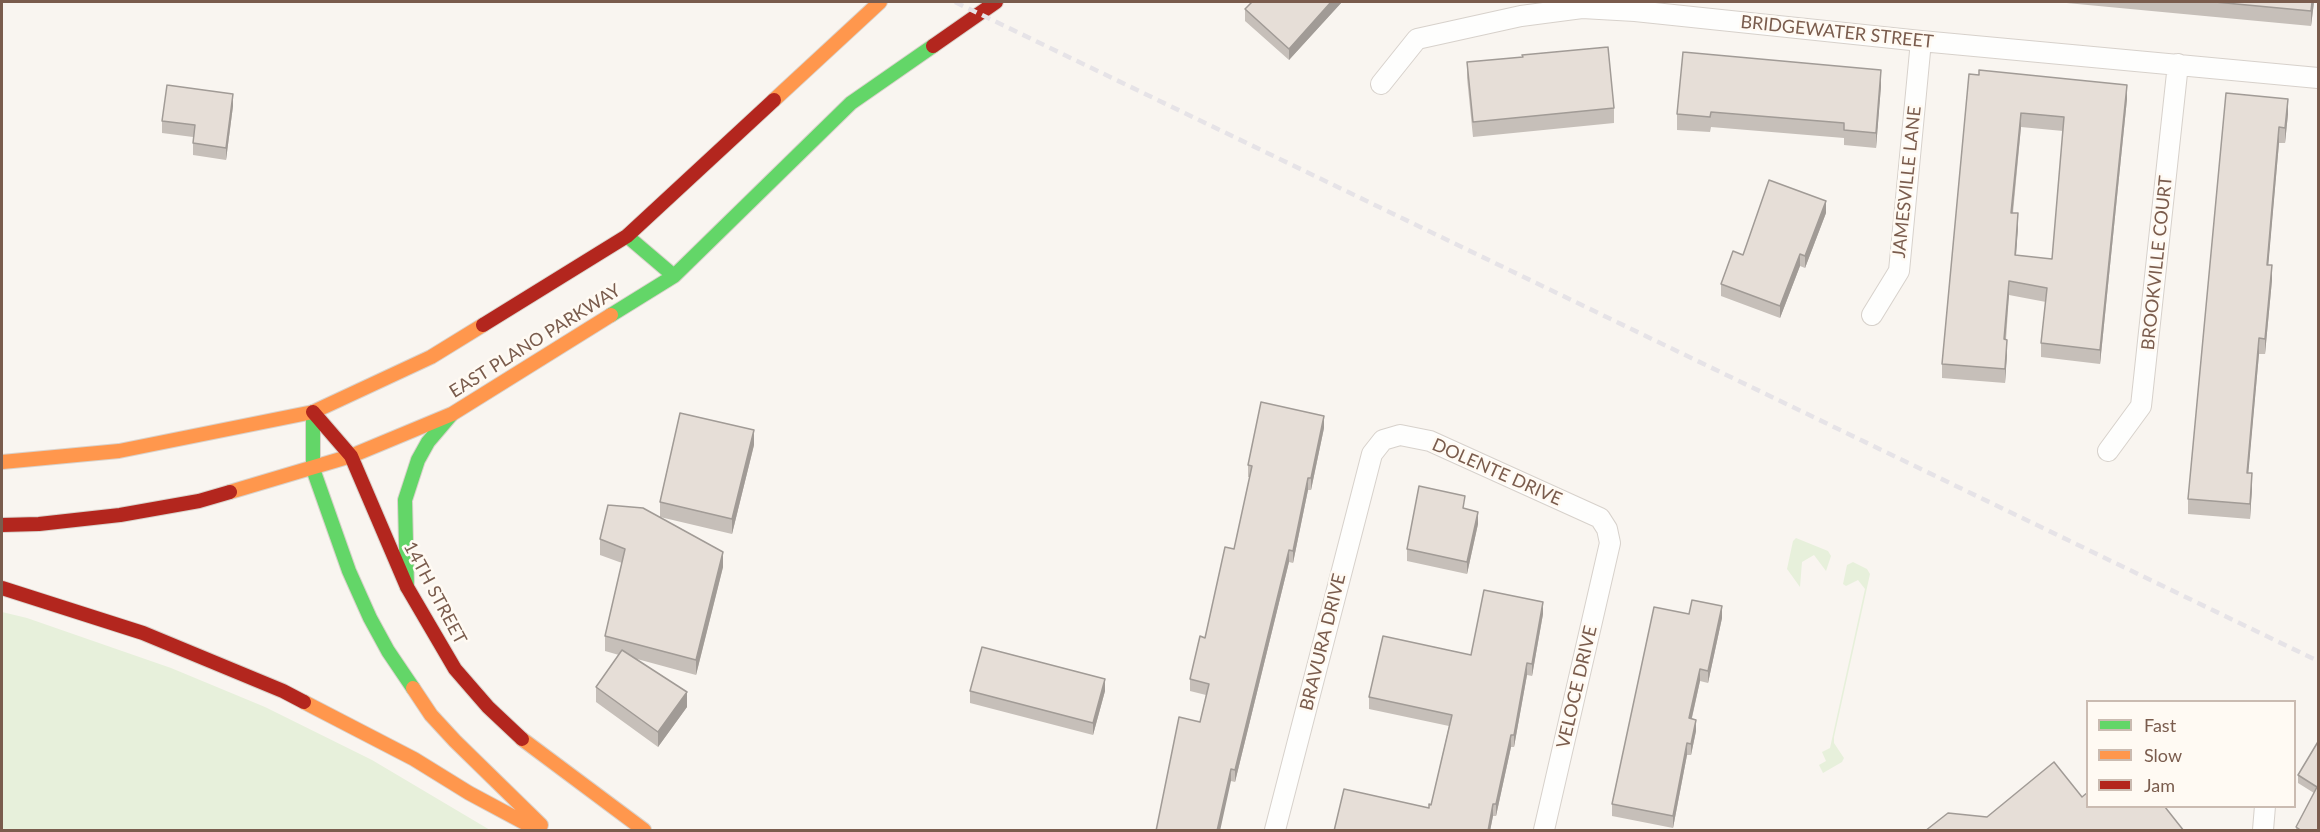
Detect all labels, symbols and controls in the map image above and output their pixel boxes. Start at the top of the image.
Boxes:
street label: BRIDGEWATER STREET [1739,11,1935,53]
street label: JAMESVILLE LANE [1888,105,1926,259]
street label: BROOKVILLE COURT [2137,175,2177,351]
street label: EAST PLANO PARKWAY [445,279,625,403]
street label: DOLENTE DRIVE [1429,434,1565,510]
street label: 14TH STREET [399,538,471,648]
street label: BRAVURA DRIVE [1296,571,1350,713]
street label: VELOCE DRIVE [1552,624,1602,750]
legend [2086,700,2296,808]
text: Fast [2144,714,2176,736]
text: Slow [2144,744,2182,766]
text: Jam [2144,774,2175,796]

